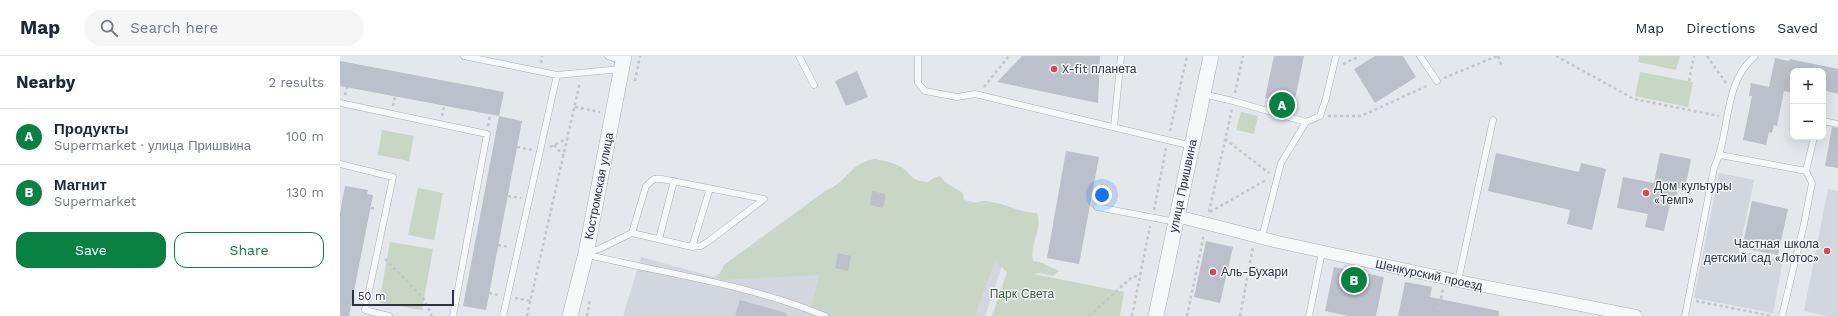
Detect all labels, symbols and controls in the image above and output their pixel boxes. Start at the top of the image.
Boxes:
search box [84,10,364,46]
text: Map [20,16,60,39]
icon: search [98,17,120,39]
text: Search here [130,19,218,37]
text: Map [1636,20,1664,36]
text: Directions [1686,20,1755,36]
text: Saved [1777,20,1818,36]
place label: X-fit планета [1062,62,1137,76]
marker: X-fit планета [1049,64,1059,74]
map controls [1790,68,1826,140]
button: + [1790,68,1826,104]
text: Nearby [16,72,75,92]
text: 2 results [269,75,324,90]
pin: A [1269,90,1295,120]
button: − [1790,104,1826,140]
text: Продукты [54,120,129,138]
text: A [25,129,33,144]
text: 100 m [286,129,324,144]
street label: Костромская улица [582,131,616,241]
text: Supermarket · улица Пришвина [54,138,251,153]
street label: улица Пришвина [1166,138,1200,234]
text: Магнит [54,176,107,194]
place label: Дом культуры «Темп» [1654,179,1732,207]
text: B [25,185,33,200]
text: 130 m [286,185,324,200]
your location [1092,185,1112,205]
marker: Дом культуры «Темп» [1641,188,1651,198]
text: Supermarket [54,194,136,209]
button: Save [16,232,166,268]
button: Share [174,232,324,268]
place label: Частная школа детский сад «Лотос» [1704,237,1819,265]
marker: Частная школа детский сад «Лотос» [1822,246,1832,256]
street label: Шенкурский проезд [1374,257,1484,293]
place label: Аль-Бухари [1221,265,1288,279]
pin: B [1341,265,1367,295]
marker: Аль-Бухари [1208,267,1218,277]
park label: Парк Света [990,287,1055,301]
scale bar [352,288,454,307]
text: 50 m [358,290,385,303]

